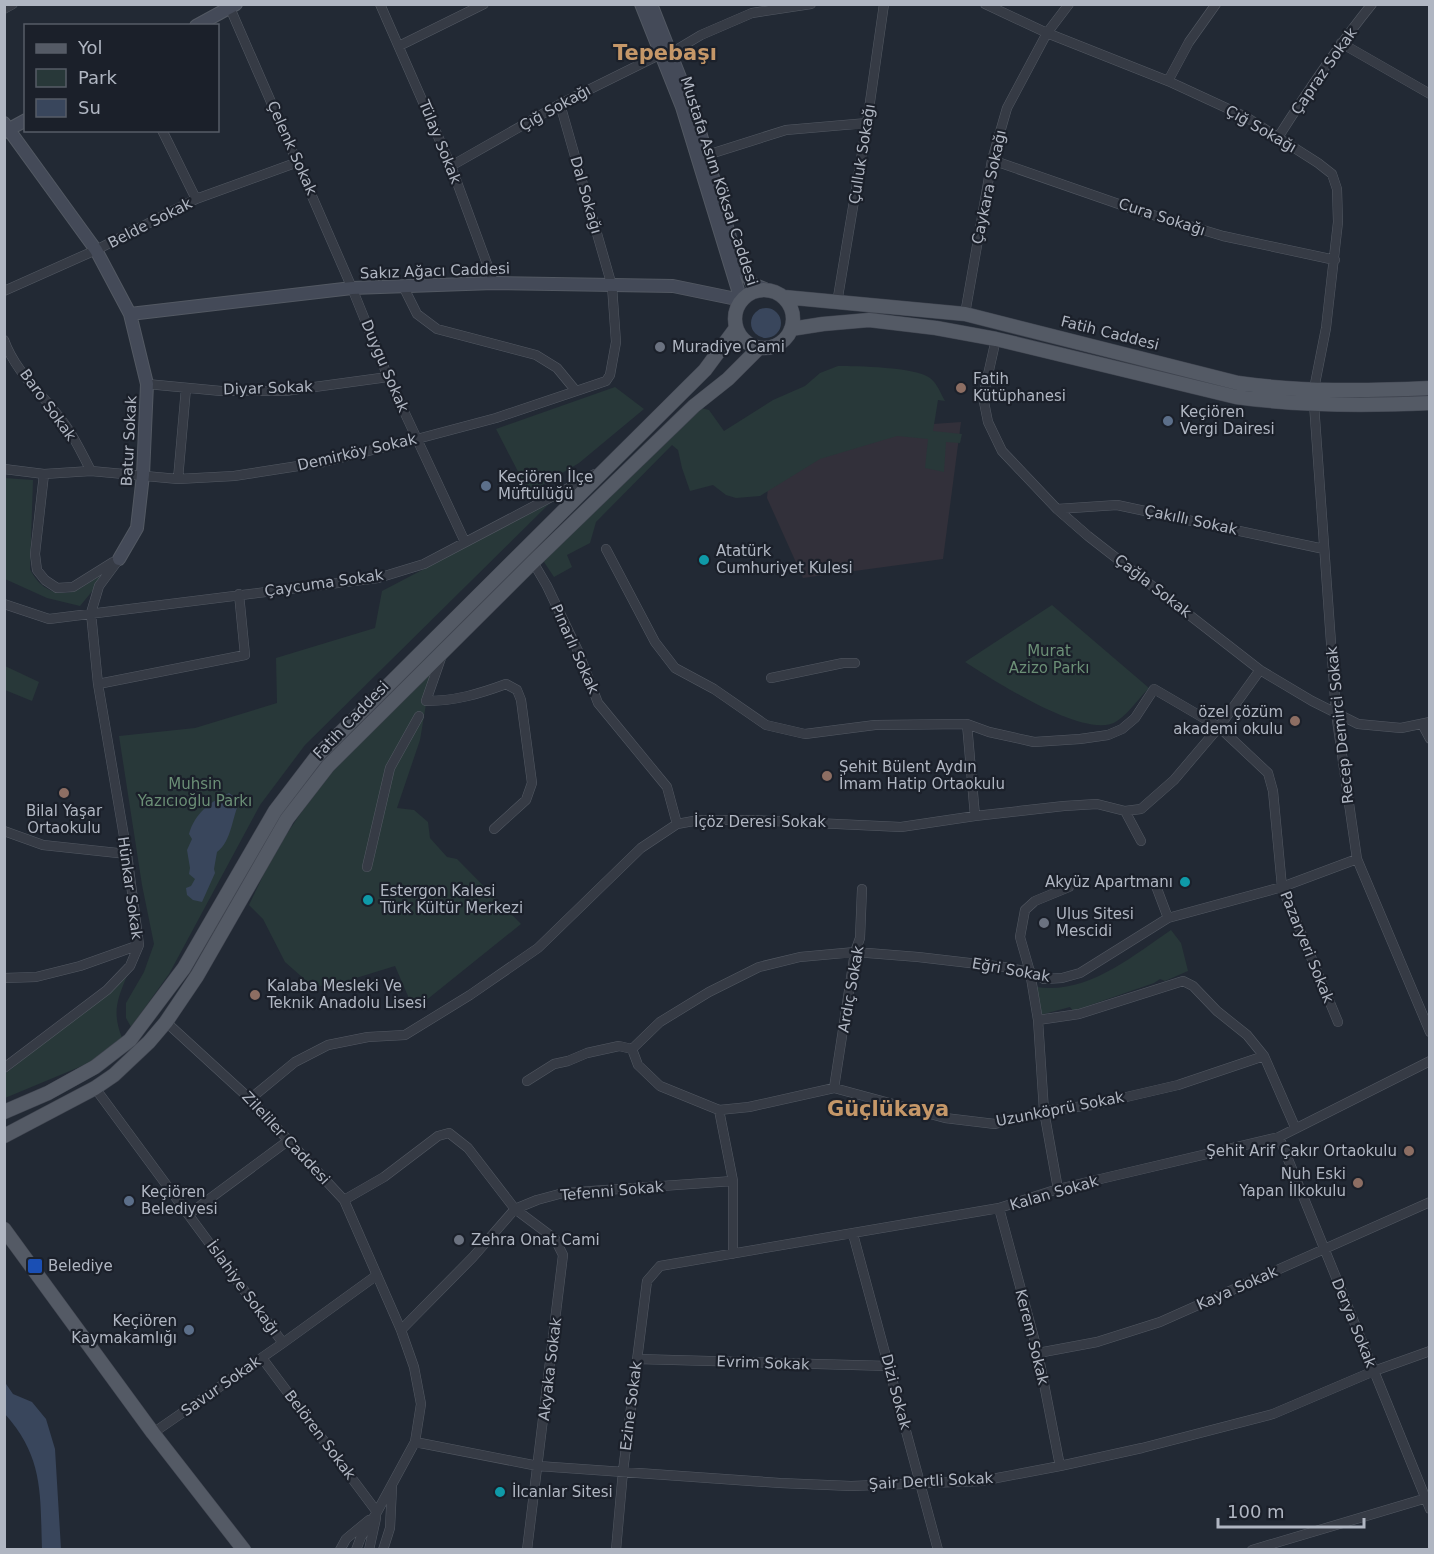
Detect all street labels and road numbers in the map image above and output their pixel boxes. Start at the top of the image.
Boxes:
street label: Çapraz Sokak [1287,24,1361,118]
street label: Mustafa Asım Köksal Caddesi [677,74,761,288]
street label: Çığ Sokağı [516,81,594,135]
street label: Tülay Sokak [415,97,465,187]
street label: Çelenk Sokak [263,98,321,198]
street label: Çığ Sokağı [1222,101,1300,157]
street label: Çulluk Sokağı [845,103,879,205]
street label: Çaykara Sokağı [968,128,1010,246]
street label: Dal Sokağı [566,154,606,236]
street label: Belde Sokak [105,194,195,252]
street label: Cura Sokağı [1116,195,1208,239]
street label: Sakız Ağacı Caddesi [360,259,510,283]
street label: Fatih Caddesi [1059,312,1161,354]
street label: Duygu Sokak [357,317,413,415]
street label: Baro Sokak [16,366,80,445]
street label: Diyar Sokak [223,377,313,399]
street label: Batur Sokak [118,395,140,487]
street label: Demirköy Sokak [296,429,419,474]
street label: Çakıllı Sokak [1143,501,1240,539]
street label: Çağla Sokak [1111,550,1195,622]
street label: Çaycuma Sokak [263,566,385,600]
street label: Pınarlı Sokak [547,601,603,697]
street label: Recep Demirci Sokak [1323,645,1357,805]
street label: Fatih Caddesi [310,678,392,762]
street label: İçöz Deresi Sokak [694,812,826,831]
street label: Hünkar Sokak [114,835,146,941]
street label: Pazaryeri Sokak [1276,888,1338,1006]
street label: Ardıç Sokak [835,944,868,1034]
street label: Eğri Sokak [970,954,1052,986]
street label: Zileliler Caddesi [238,1088,334,1188]
street label: Uzunköprü Sokak [994,1088,1126,1130]
street label: Kalan Sokak [1008,1172,1101,1214]
street label: Tefenni Sokak [559,1178,665,1205]
street label: İslahiye Sokağı [203,1237,284,1339]
street label: Kaya Sokak [1194,1262,1281,1314]
street label: Derya Sokak [1328,1276,1380,1371]
street label: Kerem Sokak [1011,1287,1053,1387]
street label: Akyaka Sokak [535,1316,565,1422]
street label: Savur Sokak [178,1352,265,1420]
street label: Evrim Sokak [716,1352,810,1374]
street label: Dizi Sokak [877,1352,915,1432]
street label: Ezine Sokak [617,1360,645,1452]
street label: Belören Sokak [281,1387,360,1483]
street label: Şair Dertli Sokak [868,1469,994,1493]

